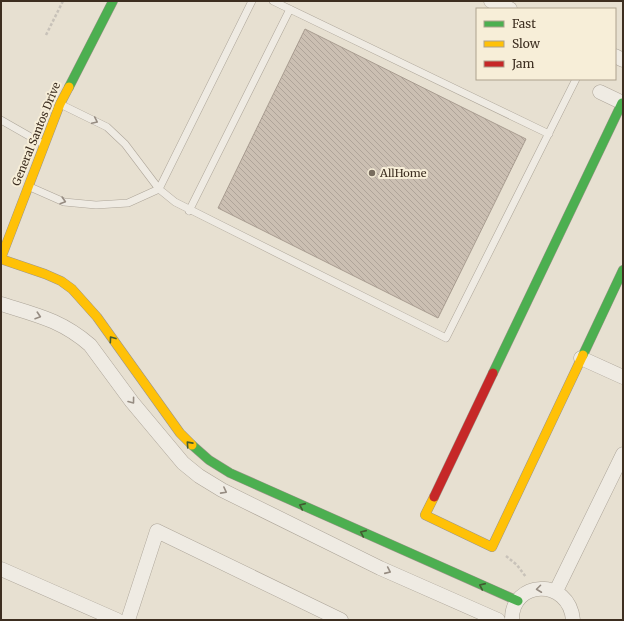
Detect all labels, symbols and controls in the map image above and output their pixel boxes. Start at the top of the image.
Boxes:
legend [476,8,616,80]
text: Fast [512,16,536,31]
text: Slow [512,36,541,51]
text: Jam [511,56,535,71]
street label: General Santos Drive [9,80,63,188]
one-way arrow [91,116,98,124]
place label: AllHome [379,166,427,180]
marker: AllHome [367,168,377,178]
one-way arrow [60,196,67,205]
one-way arrow [34,311,41,320]
one-way arrow [110,336,117,343]
one-way arrow [127,397,134,404]
one-way arrow [187,441,194,448]
one-way arrow [220,486,227,494]
one-way arrow [299,502,306,510]
one-way arrow [360,530,368,538]
one-way arrow [384,566,392,574]
one-way arrow [479,582,486,590]
one-way arrow [536,584,542,593]

